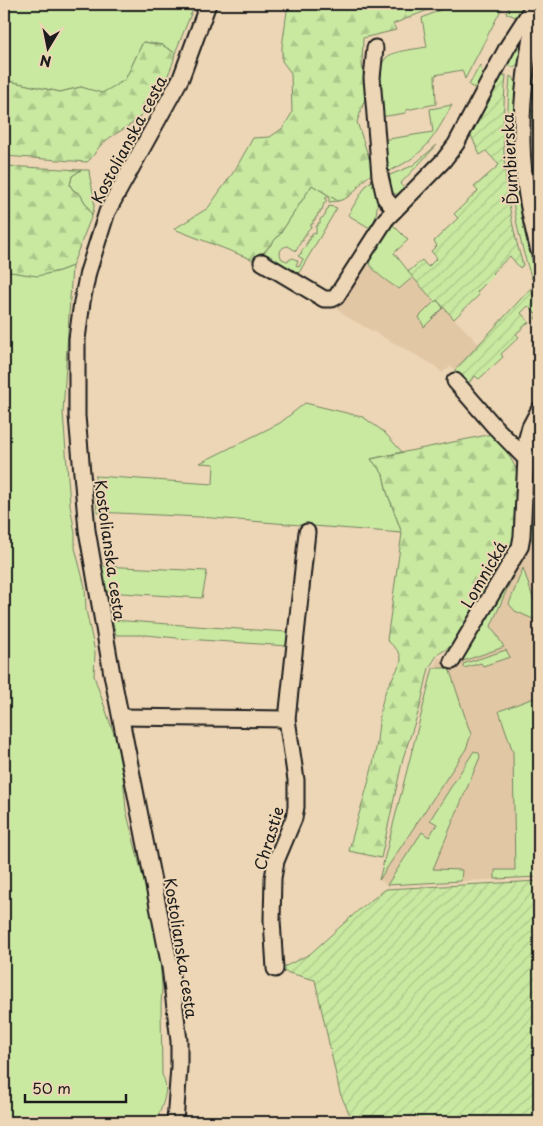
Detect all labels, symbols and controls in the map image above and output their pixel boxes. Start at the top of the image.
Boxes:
north arrow [22,22,72,72]
text: N [38,50,53,73]
street label: Kostolianska cesta [84,71,172,207]
street label: Ďumbierska [495,112,523,206]
street label: Kostolianska cesta [89,478,133,622]
street label: Lomnická [454,536,512,612]
street label: Chrastie [247,803,289,873]
street label: Kostolianska cesta [159,876,205,1020]
scale bar [25,1071,126,1103]
text: 50 m [32,1076,71,1099]

